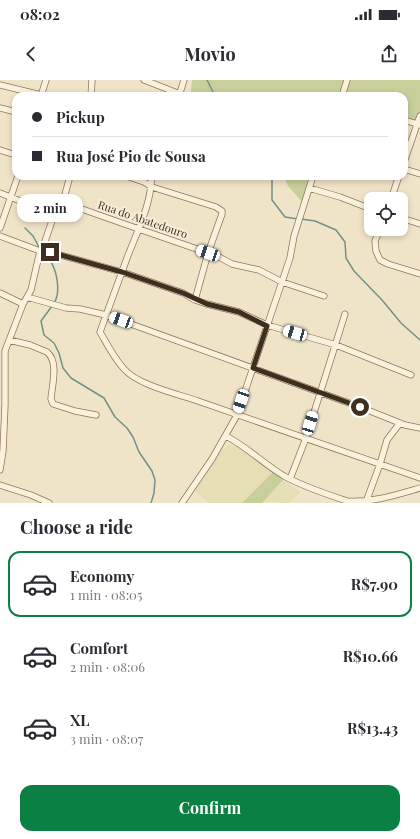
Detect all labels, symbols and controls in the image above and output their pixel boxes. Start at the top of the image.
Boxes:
text: 08:02 [20,4,60,24]
text: Movio [184,42,236,66]
icon: back [20,43,42,65]
icon: share [378,43,400,65]
text: Pickup [56,107,105,127]
text: Rua José Pio de Sousa [56,146,206,166]
map controls [364,192,408,236]
button: locate [364,192,408,236]
callout: 2 min [17,194,83,222]
street label: Rua do Abatedouro [96,197,190,241]
text: 2 min [33,199,67,216]
route end [41,243,59,261]
car [195,243,221,263]
car [108,310,134,330]
car [282,324,308,342]
car [231,388,251,414]
route start [351,398,369,416]
car [301,410,319,436]
text: Choose a ride [20,515,133,539]
icon: car [22,566,58,602]
text: Economy [70,566,134,586]
text: R$7.90 [351,574,398,594]
text: 1 min · 08:05 [70,586,142,603]
icon: car [22,638,58,674]
text: Comfort [70,638,128,658]
text: R$10.66 [343,646,398,666]
text: 2 min · 08:06 [70,658,145,675]
icon: car [22,710,58,746]
text: XL [70,710,90,730]
text: R$13.43 [347,718,398,738]
text: 3 min · 08:07 [70,730,143,747]
button: Confirm [20,785,400,831]

